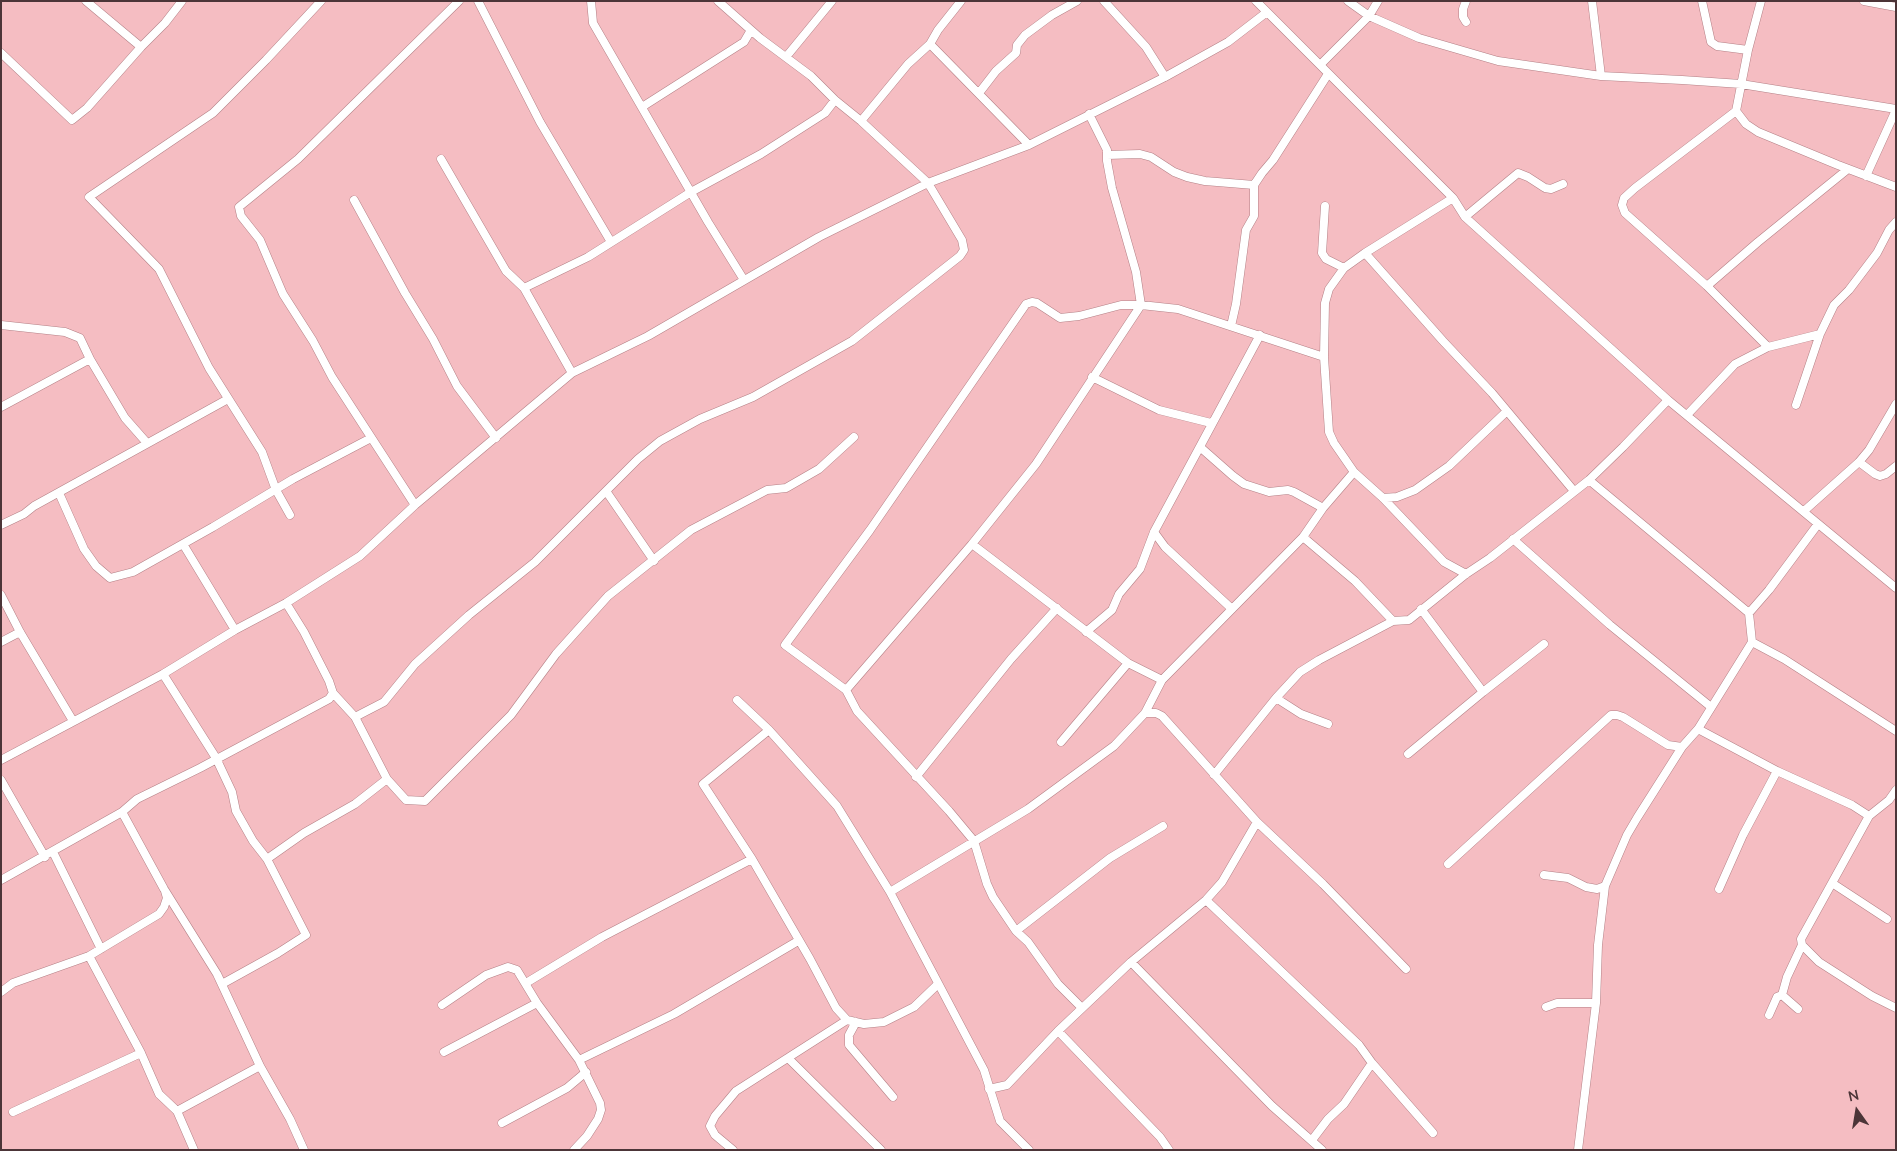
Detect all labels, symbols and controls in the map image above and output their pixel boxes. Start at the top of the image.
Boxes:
text: N [1846,1085,1861,1106]
north arrow [1832,1086,1882,1136]

